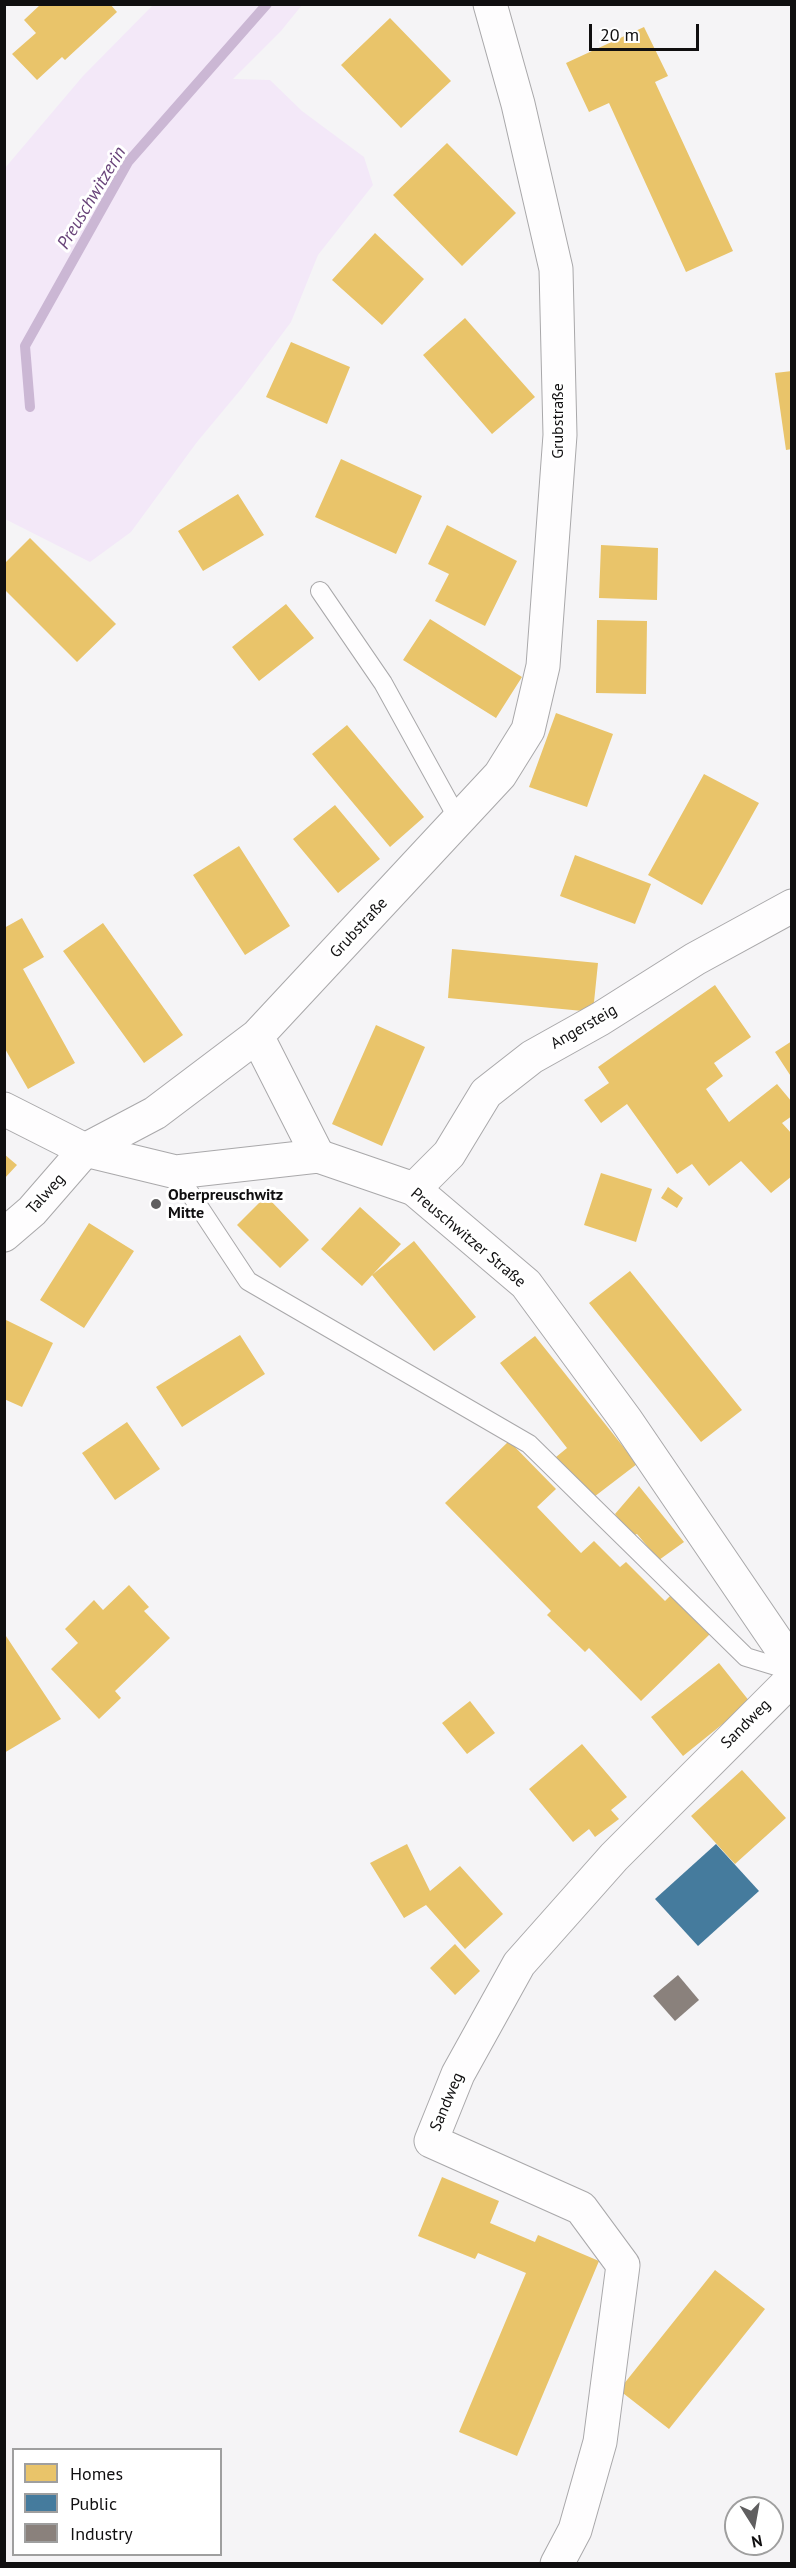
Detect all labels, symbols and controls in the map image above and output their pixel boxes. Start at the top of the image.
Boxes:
scale bar [592,12,702,50]
text: 20 m [600,23,639,46]
water label: Preuschwitzerin [53,143,131,253]
street label: Grubstraße [548,383,568,459]
street label: Grubstraße [326,894,392,962]
street label: Angersteig [547,1000,621,1054]
street label: Talweg [23,1170,69,1218]
street label: Preuschwitzer Straße [407,1184,529,1292]
place label: Oberpreuschwitz Mitte [168,1185,283,1223]
marker: Oberpreuschwitz Mitte [149,1197,163,1211]
street label: Sandweg [717,1695,775,1753]
street label: Sandweg [426,2070,468,2134]
legend [12,2448,222,2556]
text: Homes [70,2462,123,2485]
text: Public [70,2492,117,2515]
north arrow [724,2496,784,2556]
text: Industry [70,2522,133,2545]
text: N [750,2531,764,2553]

